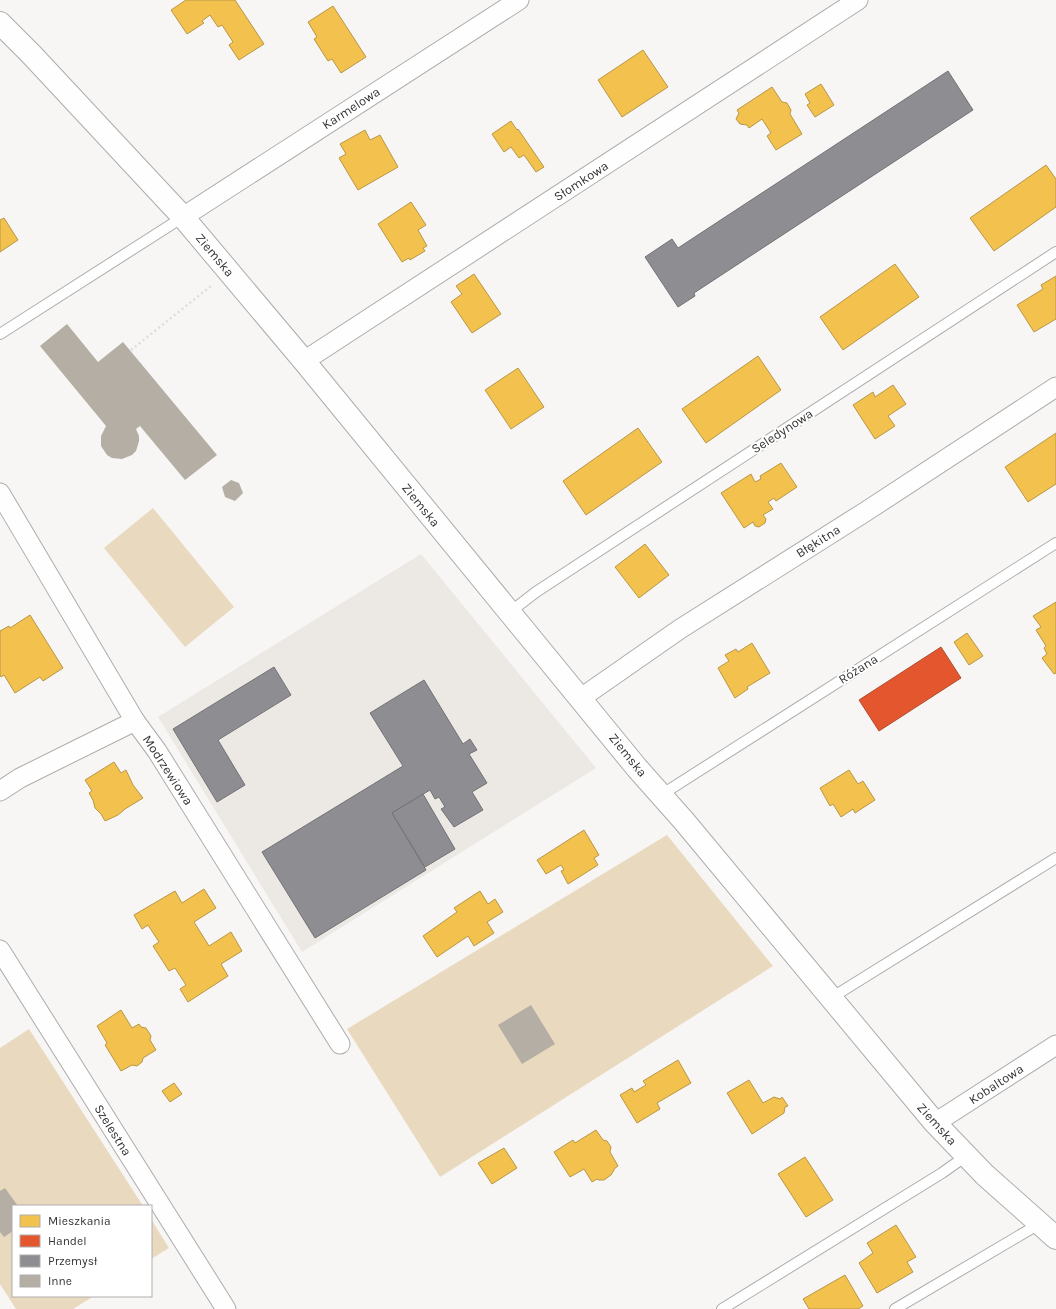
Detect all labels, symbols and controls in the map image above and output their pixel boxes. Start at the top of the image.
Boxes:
street label: Karmelowa [319,84,383,132]
street label: Słomkowa [551,158,611,204]
street label: Ziemska [193,230,237,280]
street label: Seledynowa [749,406,815,456]
street label: Ziemska [399,480,443,530]
street label: Błękitna [793,522,843,560]
street label: Różana [836,651,880,687]
street label: Ziemska [606,730,650,780]
street label: Modrzewiowa [140,732,196,808]
street label: Kobaltowa [966,1061,1026,1107]
street label: Ziemska [914,1100,960,1148]
street label: Szelestna [91,1102,135,1158]
legend [12,1205,152,1297]
text: Mieszkania [48,1214,111,1228]
text: Handel [48,1234,87,1248]
text: Przemysł [48,1254,98,1268]
text: Inne [48,1274,72,1288]

